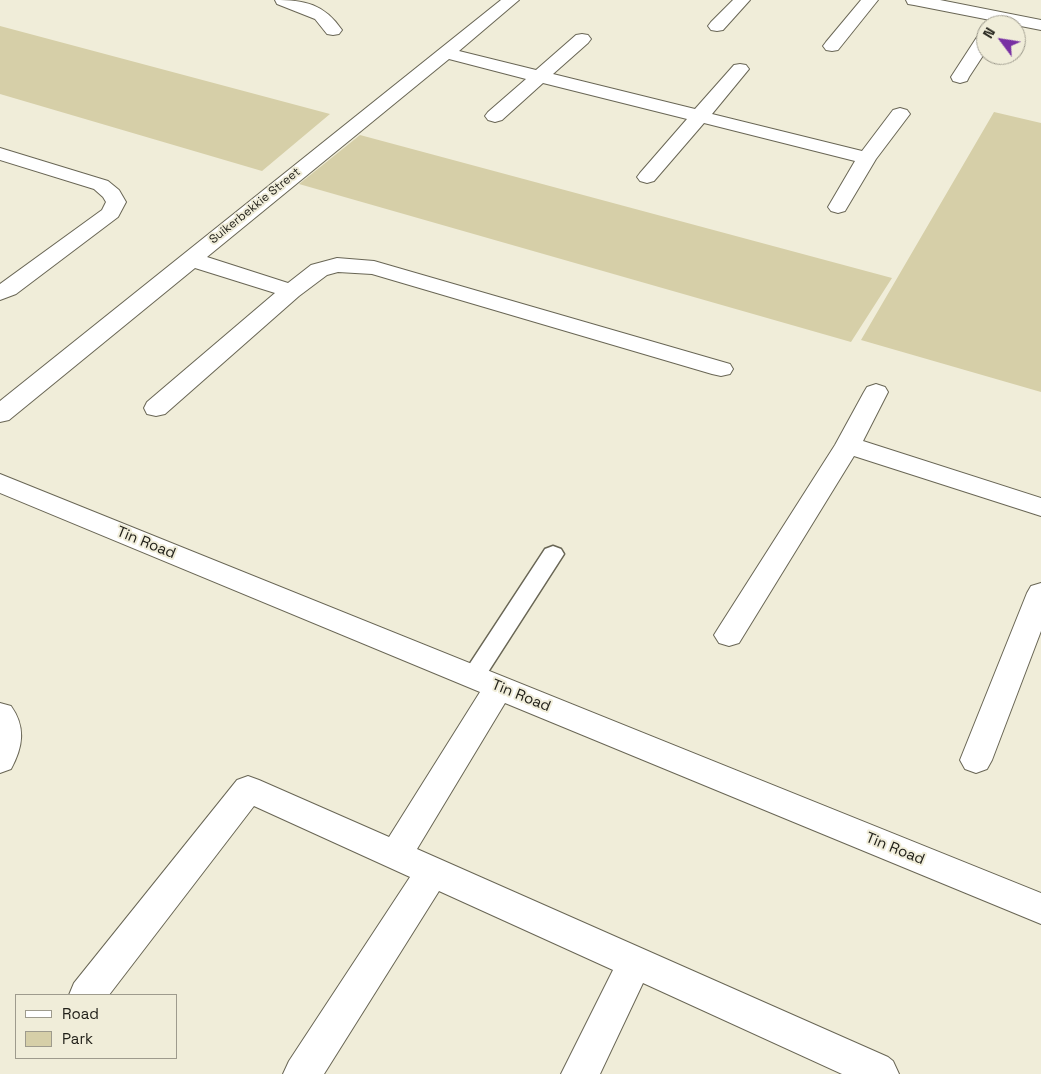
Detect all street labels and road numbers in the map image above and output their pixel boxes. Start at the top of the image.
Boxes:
street label: Suikerbekkie Street [207,165,303,247]
street label: Tin Road [114,523,178,563]
street label: Tin Road [489,676,553,716]
street label: Tin Road [863,829,927,869]

